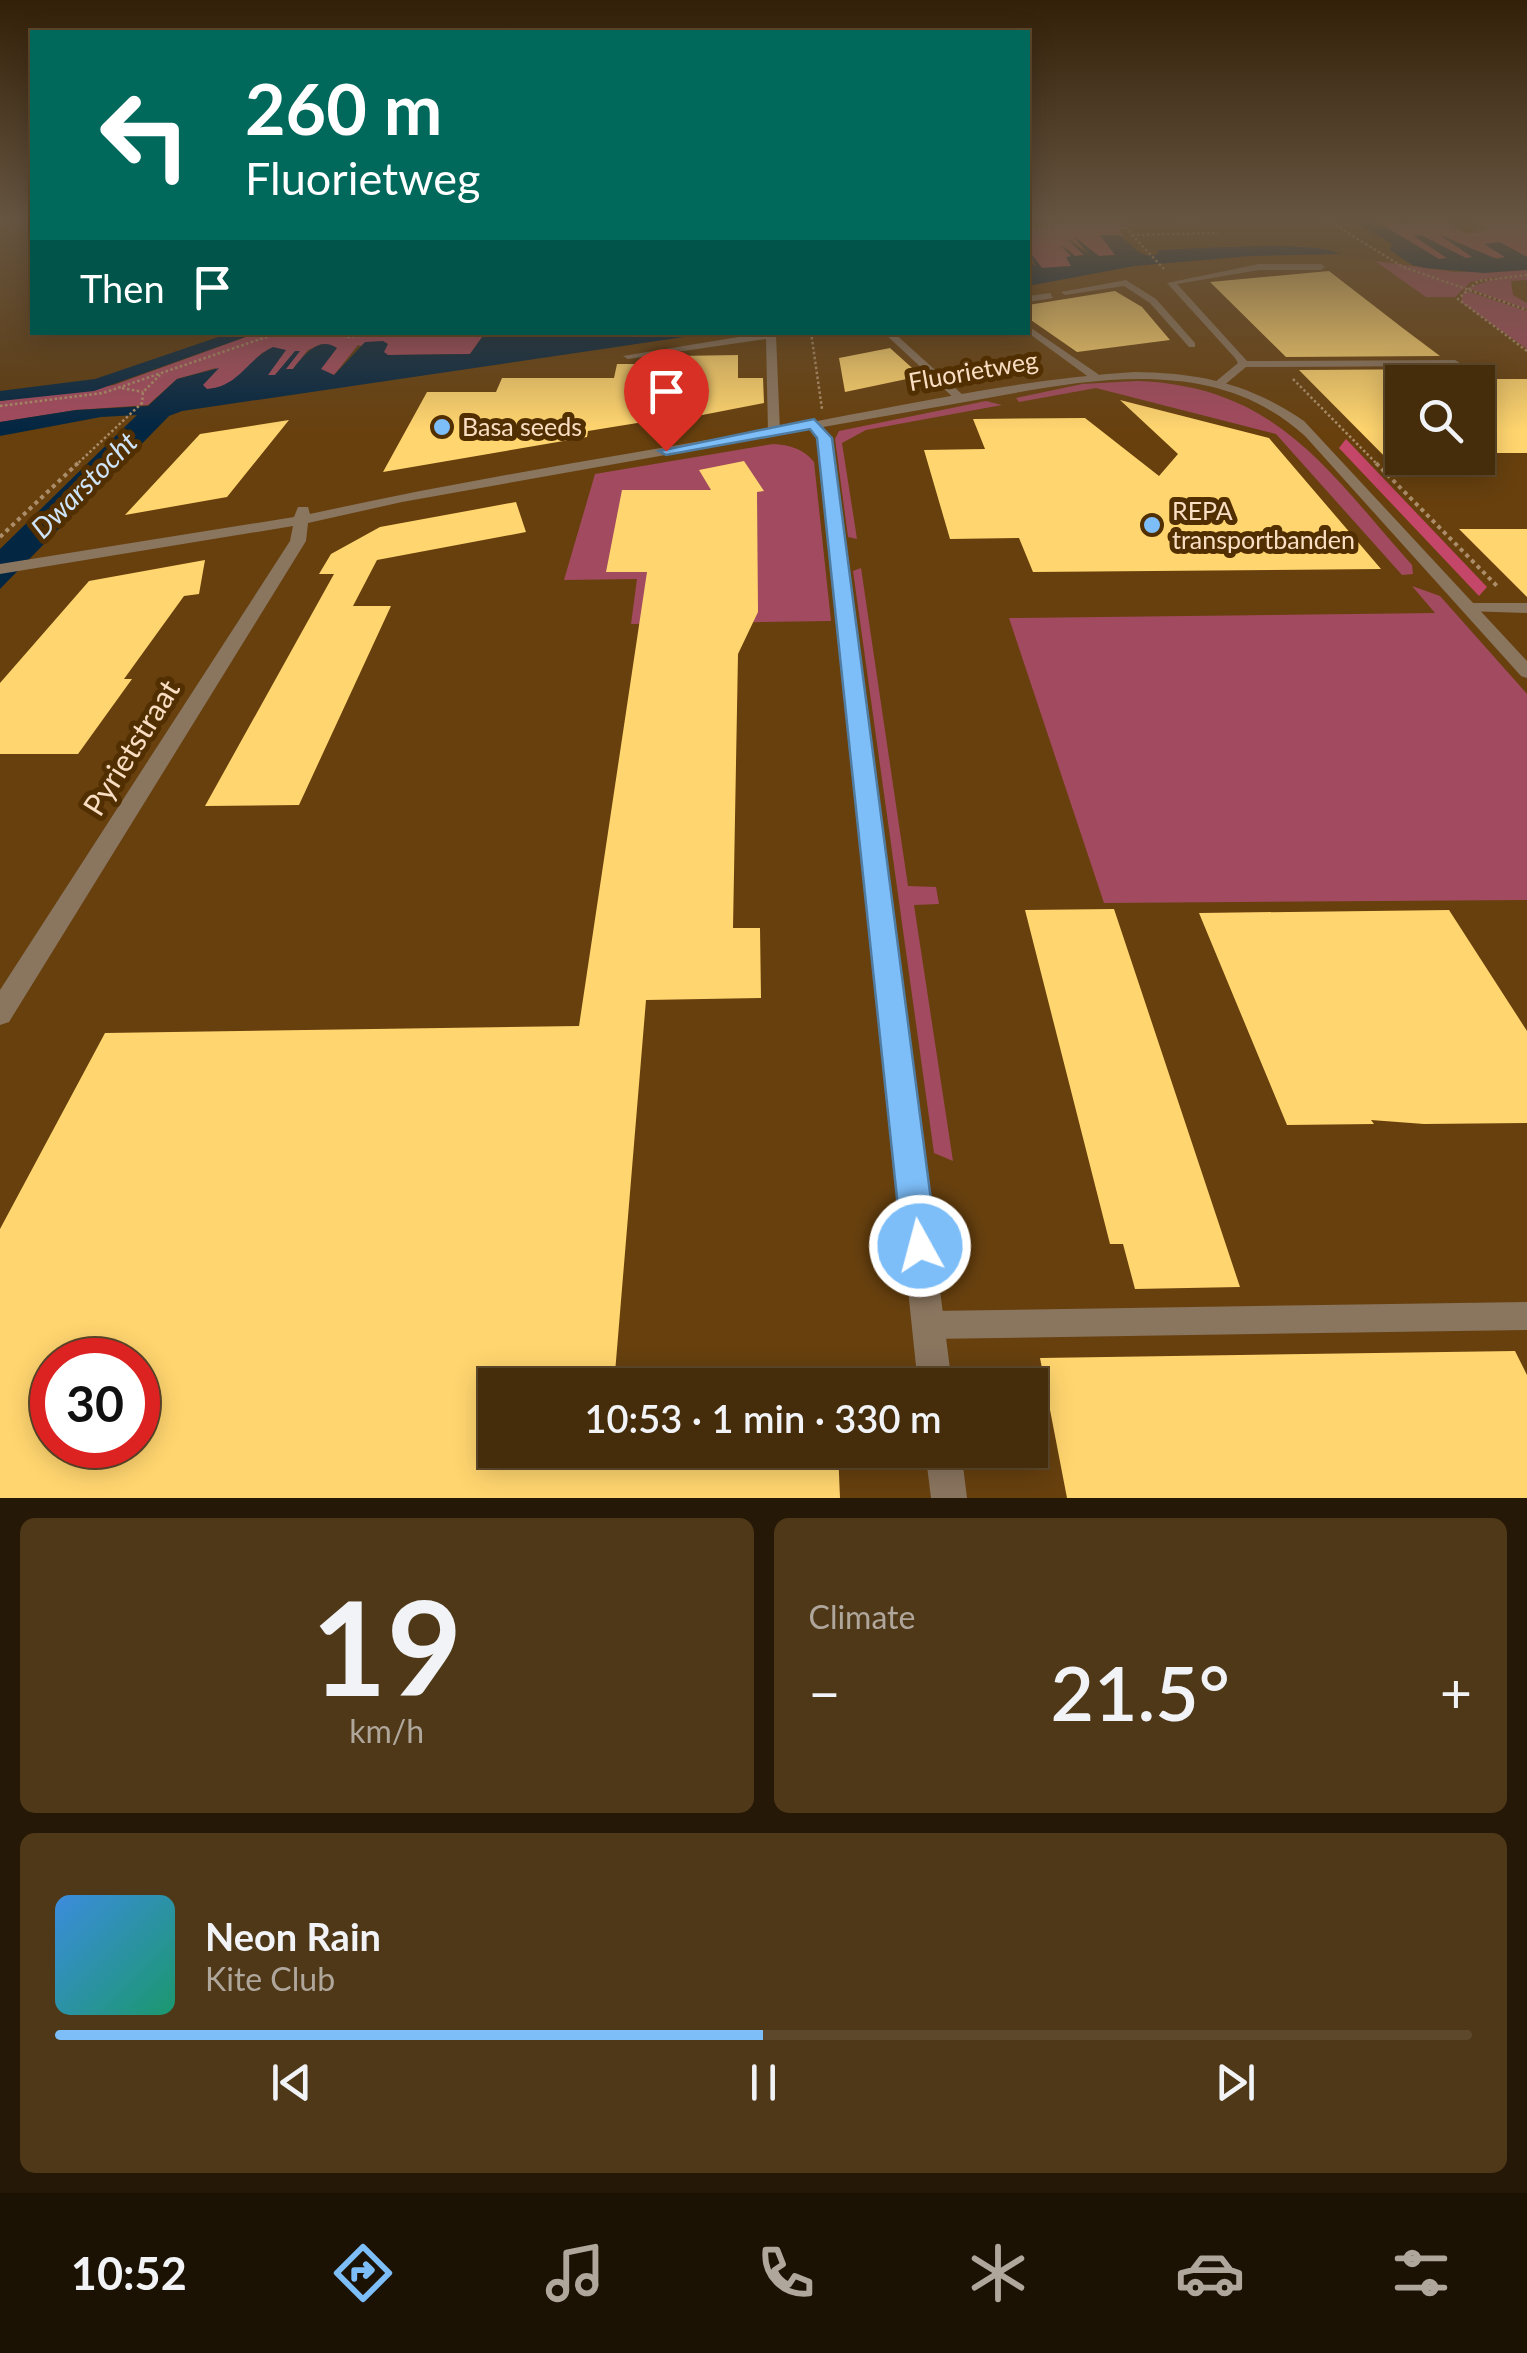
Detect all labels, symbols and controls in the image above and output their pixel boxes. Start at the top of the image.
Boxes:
text: 260 m [245,66,442,150]
icon: left [80,70,210,200]
text: Fluorietweg [245,151,480,205]
icon: arrive [185,260,240,315]
text: Then [80,265,165,311]
street label: Fluorietweg [906,344,1040,396]
pin [624,349,709,452]
icon: arrive [639,364,694,419]
map controls [1385,365,1495,475]
button: search [1385,365,1495,475]
place label: Basa seeds [462,411,582,441]
marker: Basa seeds [431,416,453,438]
water label: Dwarstocht [23,424,144,544]
place label: REPA transportbanden [1172,495,1355,554]
marker: REPA transportbanden [1141,514,1163,536]
street label: Pyrietstraat [75,672,186,821]
position arrow [868,1194,972,1298]
speed limit sign: 30 [30,1338,160,1468]
text: 10:53 · 1 min · 330 m [585,1395,941,1441]
text: 19 [311,1568,462,1724]
text: Climate [809,1597,915,1636]
text: 21.5° [1051,1647,1230,1737]
text: − [809,1659,840,1725]
text: + [1440,1659,1472,1725]
text: km/h [349,1711,424,1750]
text: Neon Rain [205,1913,381,1959]
text: Kite Club [205,1959,335,1998]
icon: previous [264,2055,319,2110]
icon: pause [736,2055,791,2110]
icon: next [1208,2055,1263,2110]
icon: directions [328,2238,398,2308]
icon: music [540,2238,610,2308]
icon: phone [751,2238,821,2308]
icon: climate [963,2238,1033,2308]
icon: car [1175,2238,1245,2308]
icon: filters [1386,2238,1456,2308]
text: 10:52 [71,2246,187,2300]

